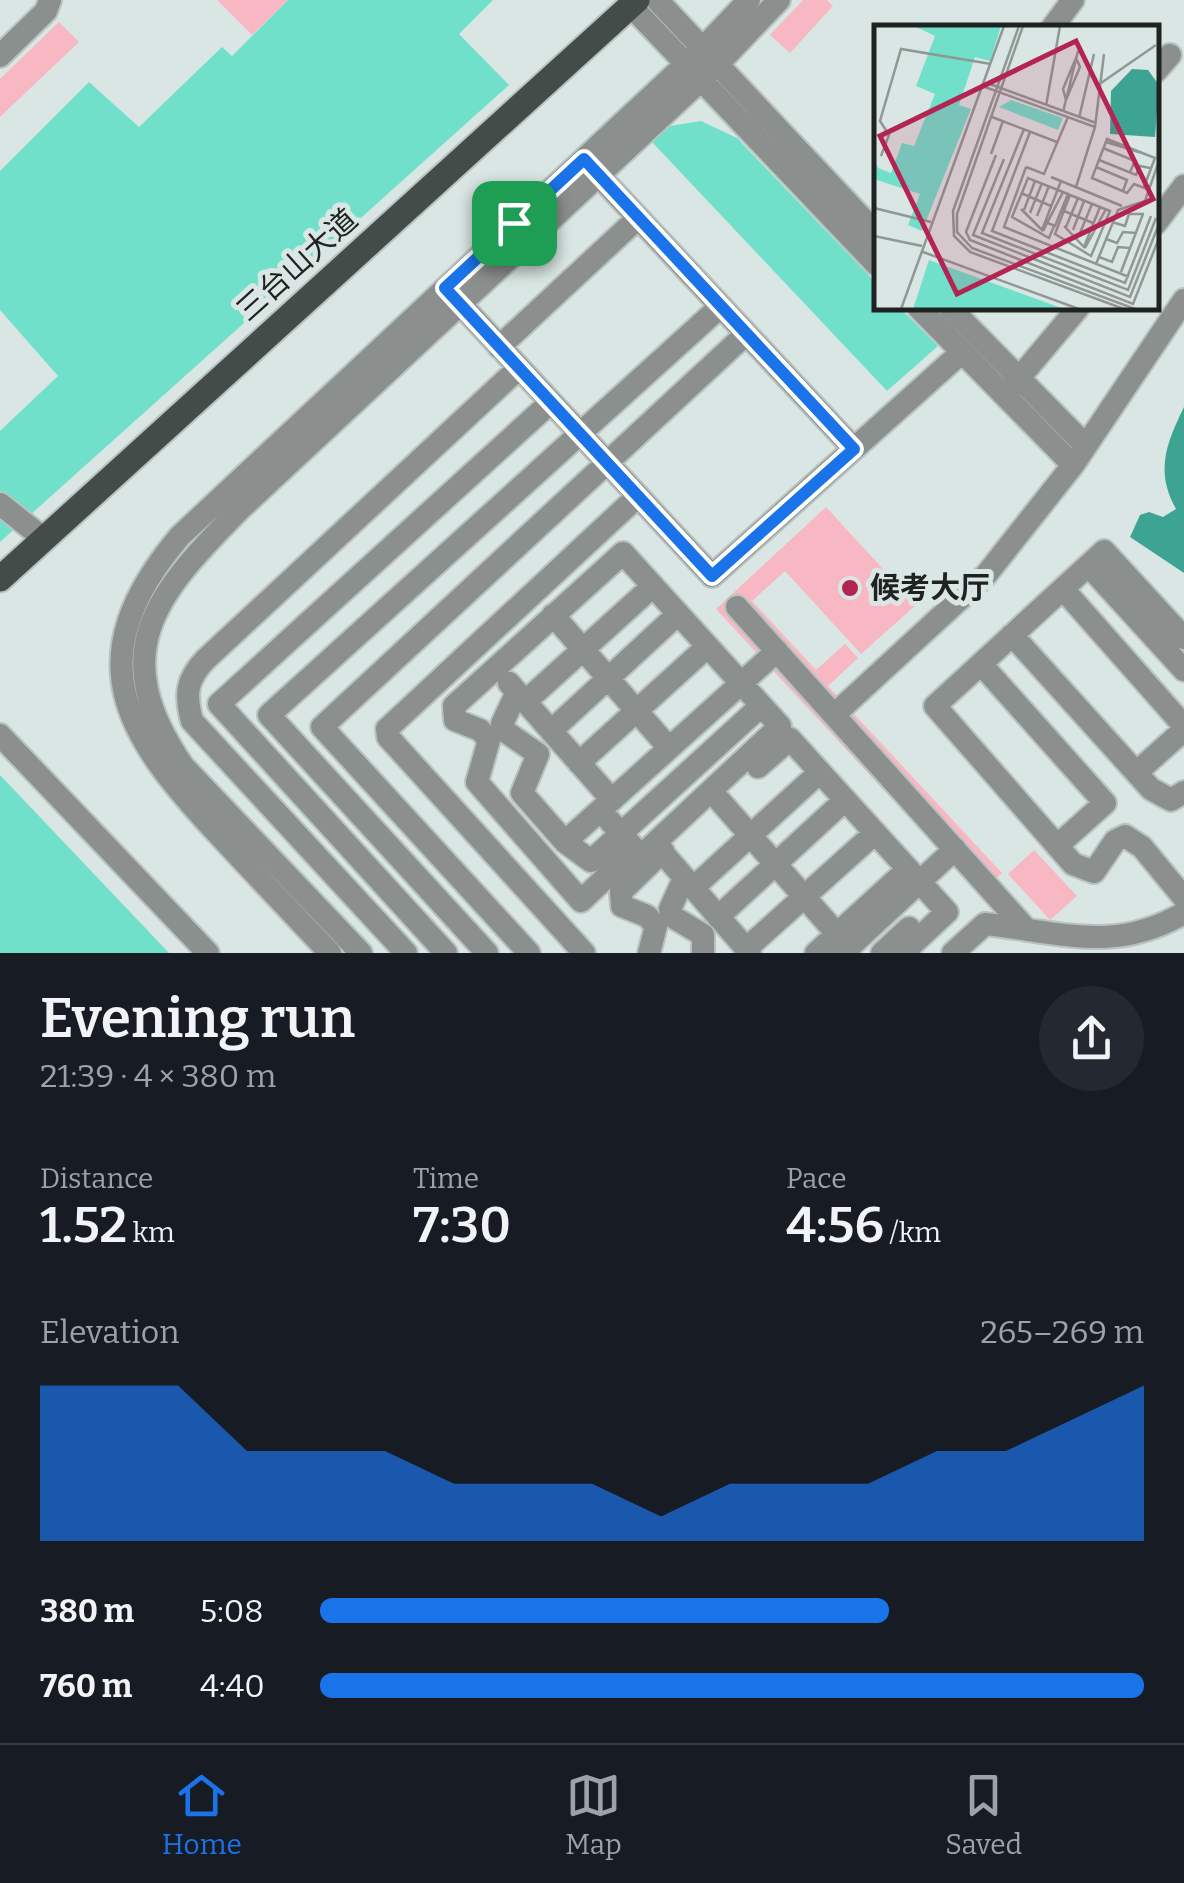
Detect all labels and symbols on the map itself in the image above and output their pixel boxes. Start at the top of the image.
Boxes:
inset map [874,25,1159,310]
pin [472,181,557,266]
street label: 三台山大道 [229,201,365,329]
place label: 候考大厅 [870,570,990,606]
marker: 候考大厅 [839,577,861,599]

